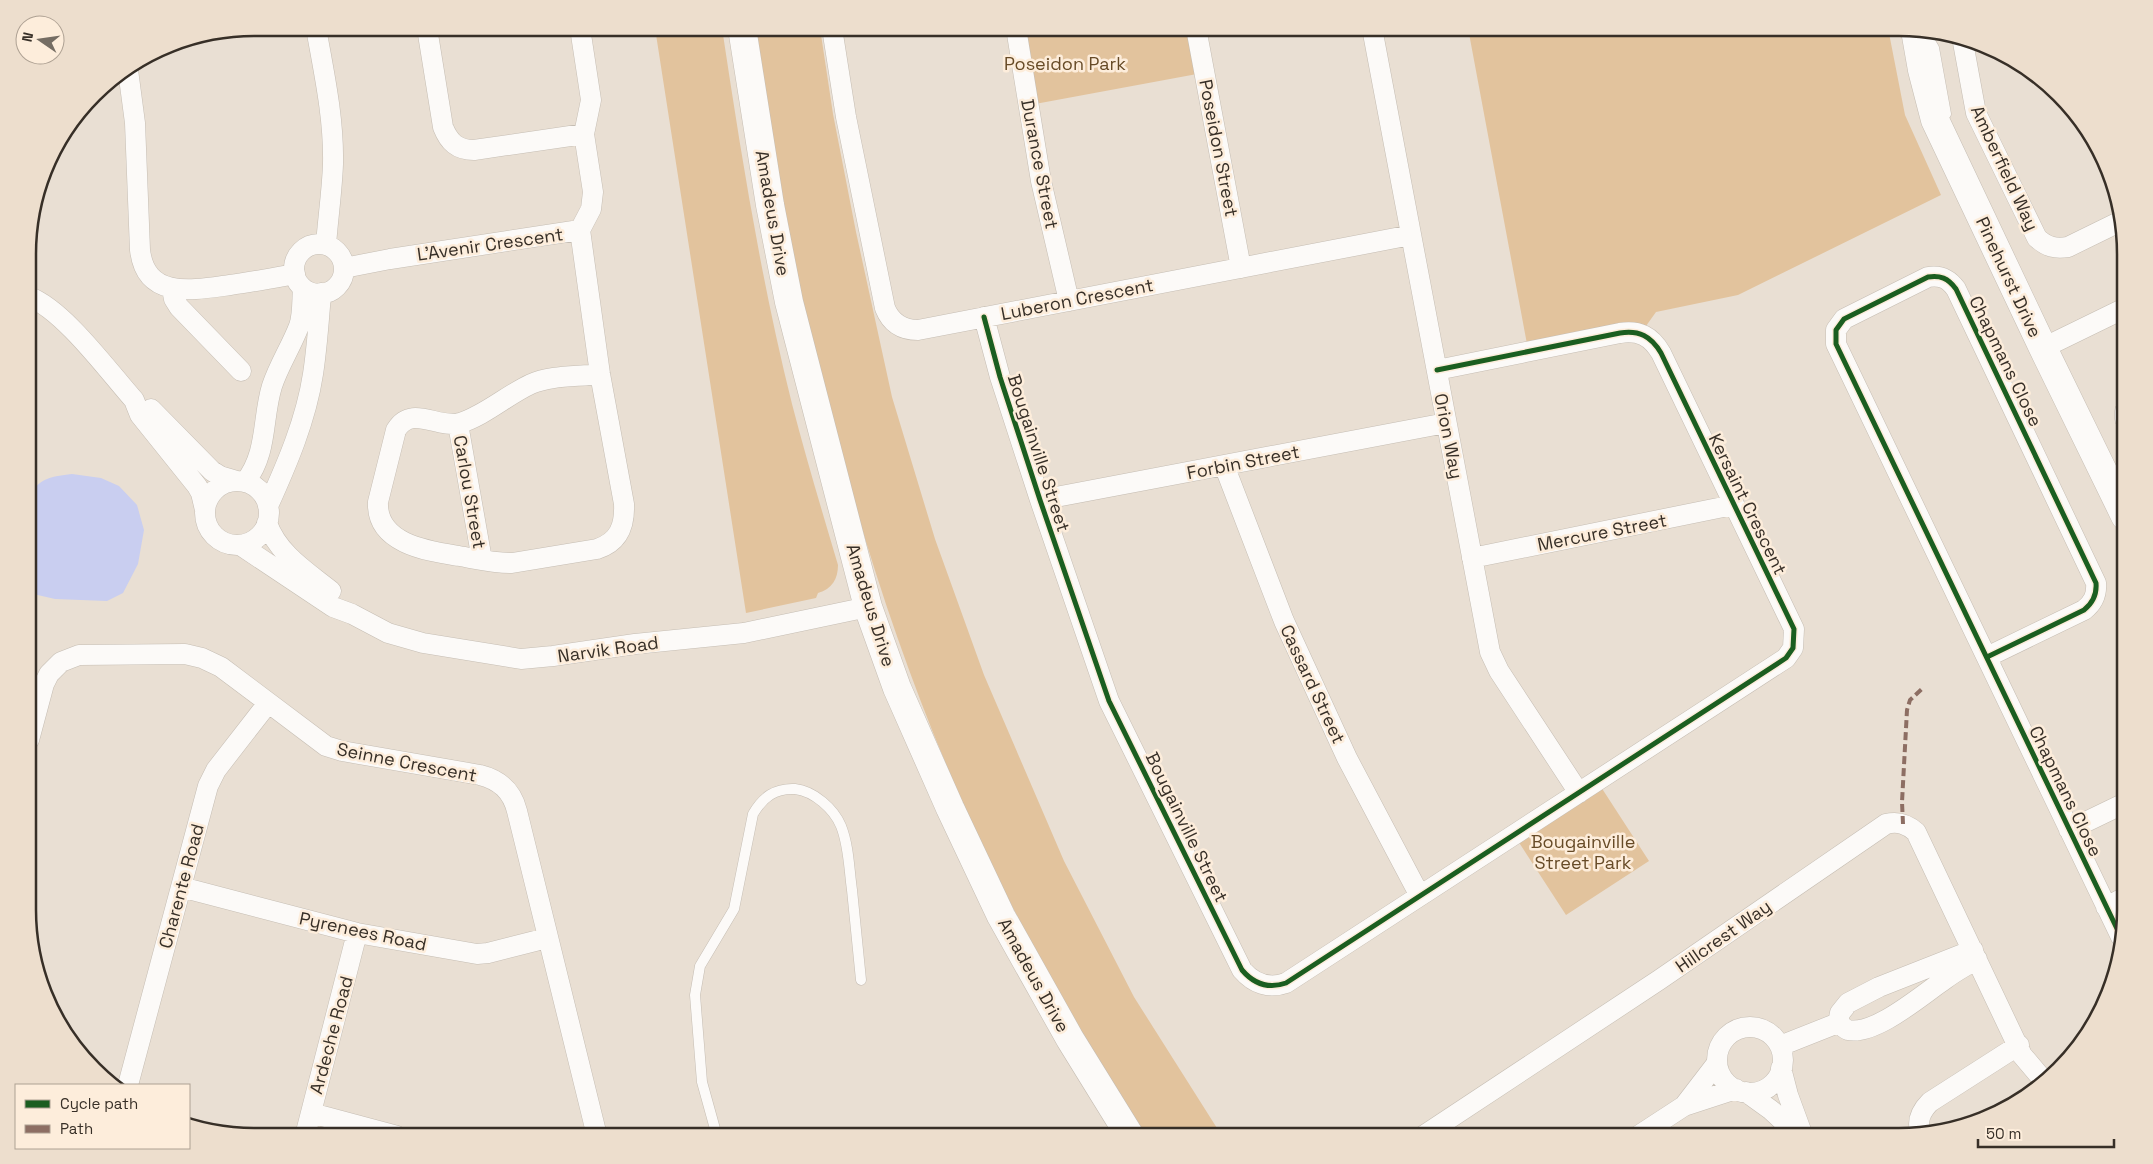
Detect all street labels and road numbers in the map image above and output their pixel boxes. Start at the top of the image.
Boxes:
street label: Poseidon Street [1194,77,1244,219]
street label: Durance Street [1016,97,1064,231]
street label: Amberfield Way [1966,102,2044,234]
street label: Amadeus Drive [751,148,795,278]
street label: Pinehurst Drive [1971,213,2047,341]
street label: L'Avenir Crescent [415,222,565,266]
street label: Luberon Crescent [999,273,1155,325]
street label: Chapmans Close [1964,292,2048,430]
street label: Bougainville Street [1003,371,1075,535]
street label: Orion Way [1429,391,1469,481]
street label: Kersaint Crescent [1704,430,1792,578]
street label: Carlou Street [449,433,491,551]
street label: Forbin Street [1185,440,1301,484]
street label: Mercure Street [1535,508,1669,556]
street label: Amadeus Drive [841,541,901,669]
street label: Cassard Street [1275,621,1351,747]
street label: Narvik Road [556,631,660,667]
street label: Chapmans Close [2024,722,2108,860]
street label: Seinne Crescent [335,737,479,787]
street label: Bougainville Street [1141,748,1233,906]
street label: Charente Road [153,821,209,951]
street label: Hillcrest Way [1671,895,1775,977]
street label: Pyrenees Road [297,906,429,956]
street label: Amadeus Drive [993,914,1075,1036]
street label: Ardeche Road [304,973,358,1097]

